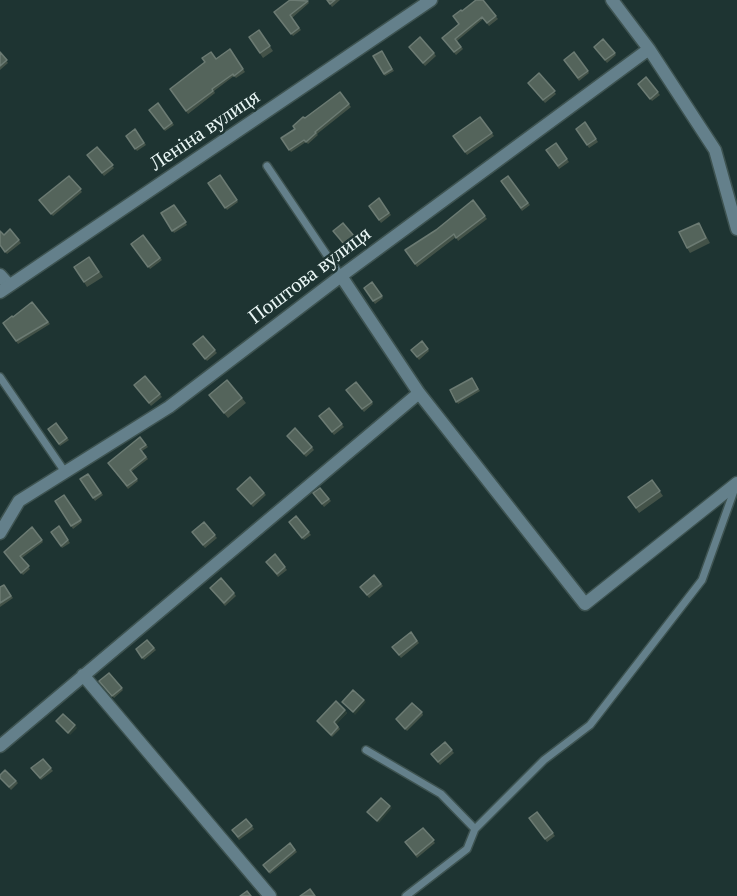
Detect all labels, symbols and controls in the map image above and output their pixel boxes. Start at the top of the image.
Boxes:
street label: Леніна вулиця [145,85,265,177]
street label: Поштова вулиця [244,222,376,330]

